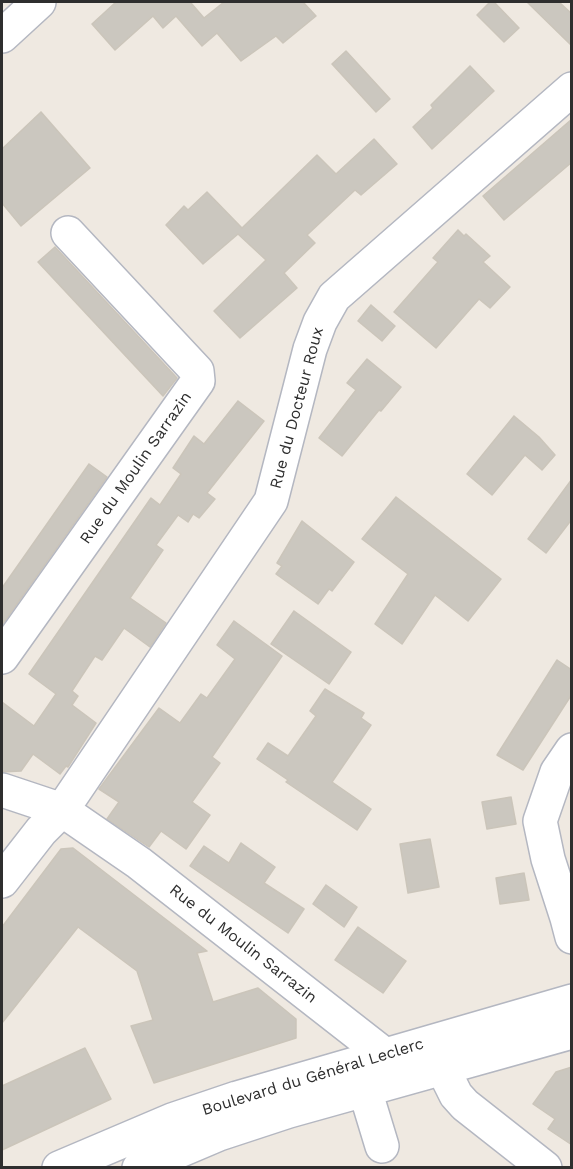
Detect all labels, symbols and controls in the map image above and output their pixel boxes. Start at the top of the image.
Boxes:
street label: Rue du Docteur Roux [266,325,328,491]
street label: Rue du Moulin Sarrazin [76,388,196,548]
street label: Rue du Moulin Sarrazin [166,881,320,1007]
street label: Boulevard du Général Leclerc [200,1034,426,1120]

